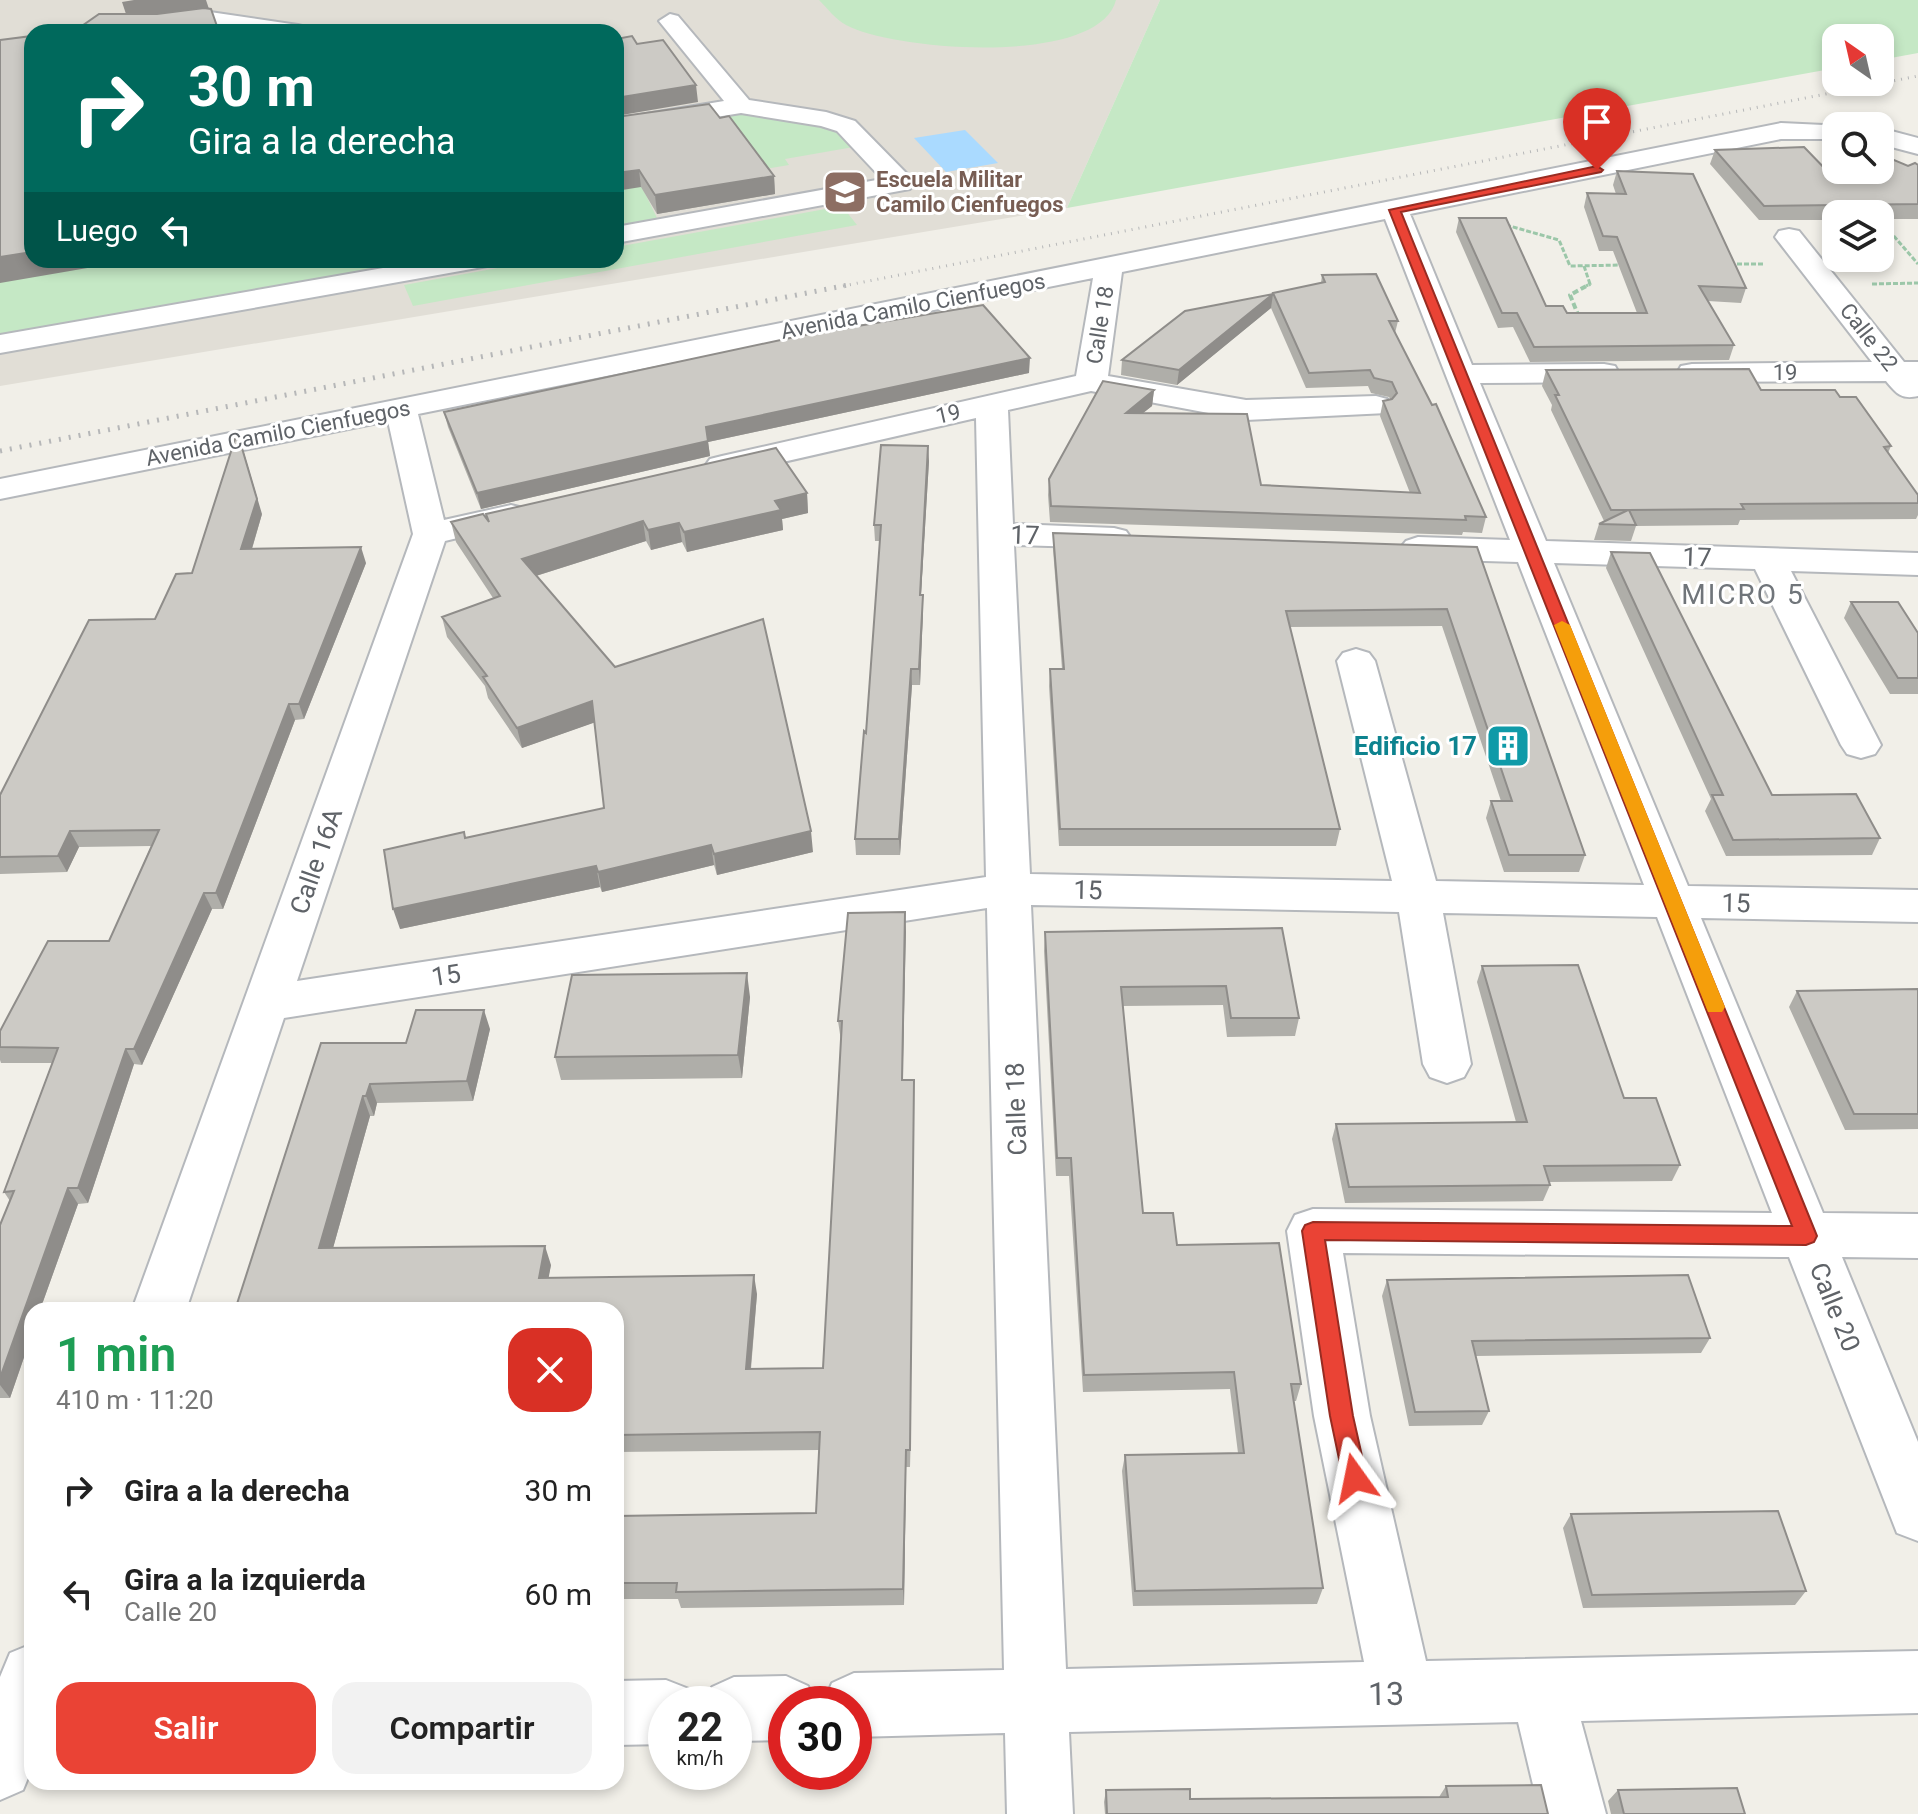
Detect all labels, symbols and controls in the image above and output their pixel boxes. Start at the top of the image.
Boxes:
north arrow [1822,24,1894,96]
map controls [1822,24,1894,272]
text: 30 m [188,54,315,120]
icon: right [56,56,160,160]
pin [1563,88,1631,170]
icon: arrive [1575,100,1619,144]
button: search [1822,112,1894,184]
text: Gira a la derecha [188,121,456,163]
place label: Escuela Militar Camilo Cienfuegos [876,167,1064,217]
school or university icon: Escuela Militar Camilo Cienfuegos [821,168,869,216]
button: layers [1822,200,1894,272]
icon: left [154,208,198,252]
text: Luego [56,213,138,248]
street label: Avenida Camilo Cienfuegos [779,268,1047,344]
street label: Calle 18 [1081,284,1119,366]
street label: Calle 22 [1835,298,1903,376]
street label: 19 [1773,360,1797,385]
street label: Avenida Camilo Cienfuegos [144,395,412,471]
street label: 19 [933,399,963,429]
street label: 17 [1010,519,1040,551]
street label: 17 [1682,541,1712,573]
district label: MICRO 5 [1681,578,1805,611]
building icon: Edificio 17 [1484,722,1532,770]
place label: Edificio 17 [1354,731,1477,761]
street label: Calle 16A [284,804,348,918]
street label: 15 [1073,875,1103,905]
street label: 15 [1721,888,1751,918]
street label: 15 [429,958,463,992]
street label: Calle 18 [999,1062,1033,1156]
street label: Calle 20 [1804,1258,1866,1356]
text: 1 min [56,1326,176,1383]
button: close [508,1328,592,1412]
text: 410 m · 11:20 [56,1385,214,1415]
position arrow [1313,1436,1397,1520]
icon: right [56,1468,100,1512]
text: Gira a la derecha [124,1473,350,1508]
text: 30 m [525,1473,592,1508]
text: Gira a la izquierda [124,1562,366,1597]
icon: left [56,1572,100,1616]
text: 60 m [525,1577,592,1612]
text: Calle 20 [124,1597,217,1627]
street label: 13 [1368,1675,1404,1713]
button: Salir [56,1682,316,1774]
button: Compartir [332,1682,592,1774]
speed limit sign: 30 [768,1686,872,1790]
text: 22 [677,1704,723,1751]
text: km/h [677,1746,723,1770]

